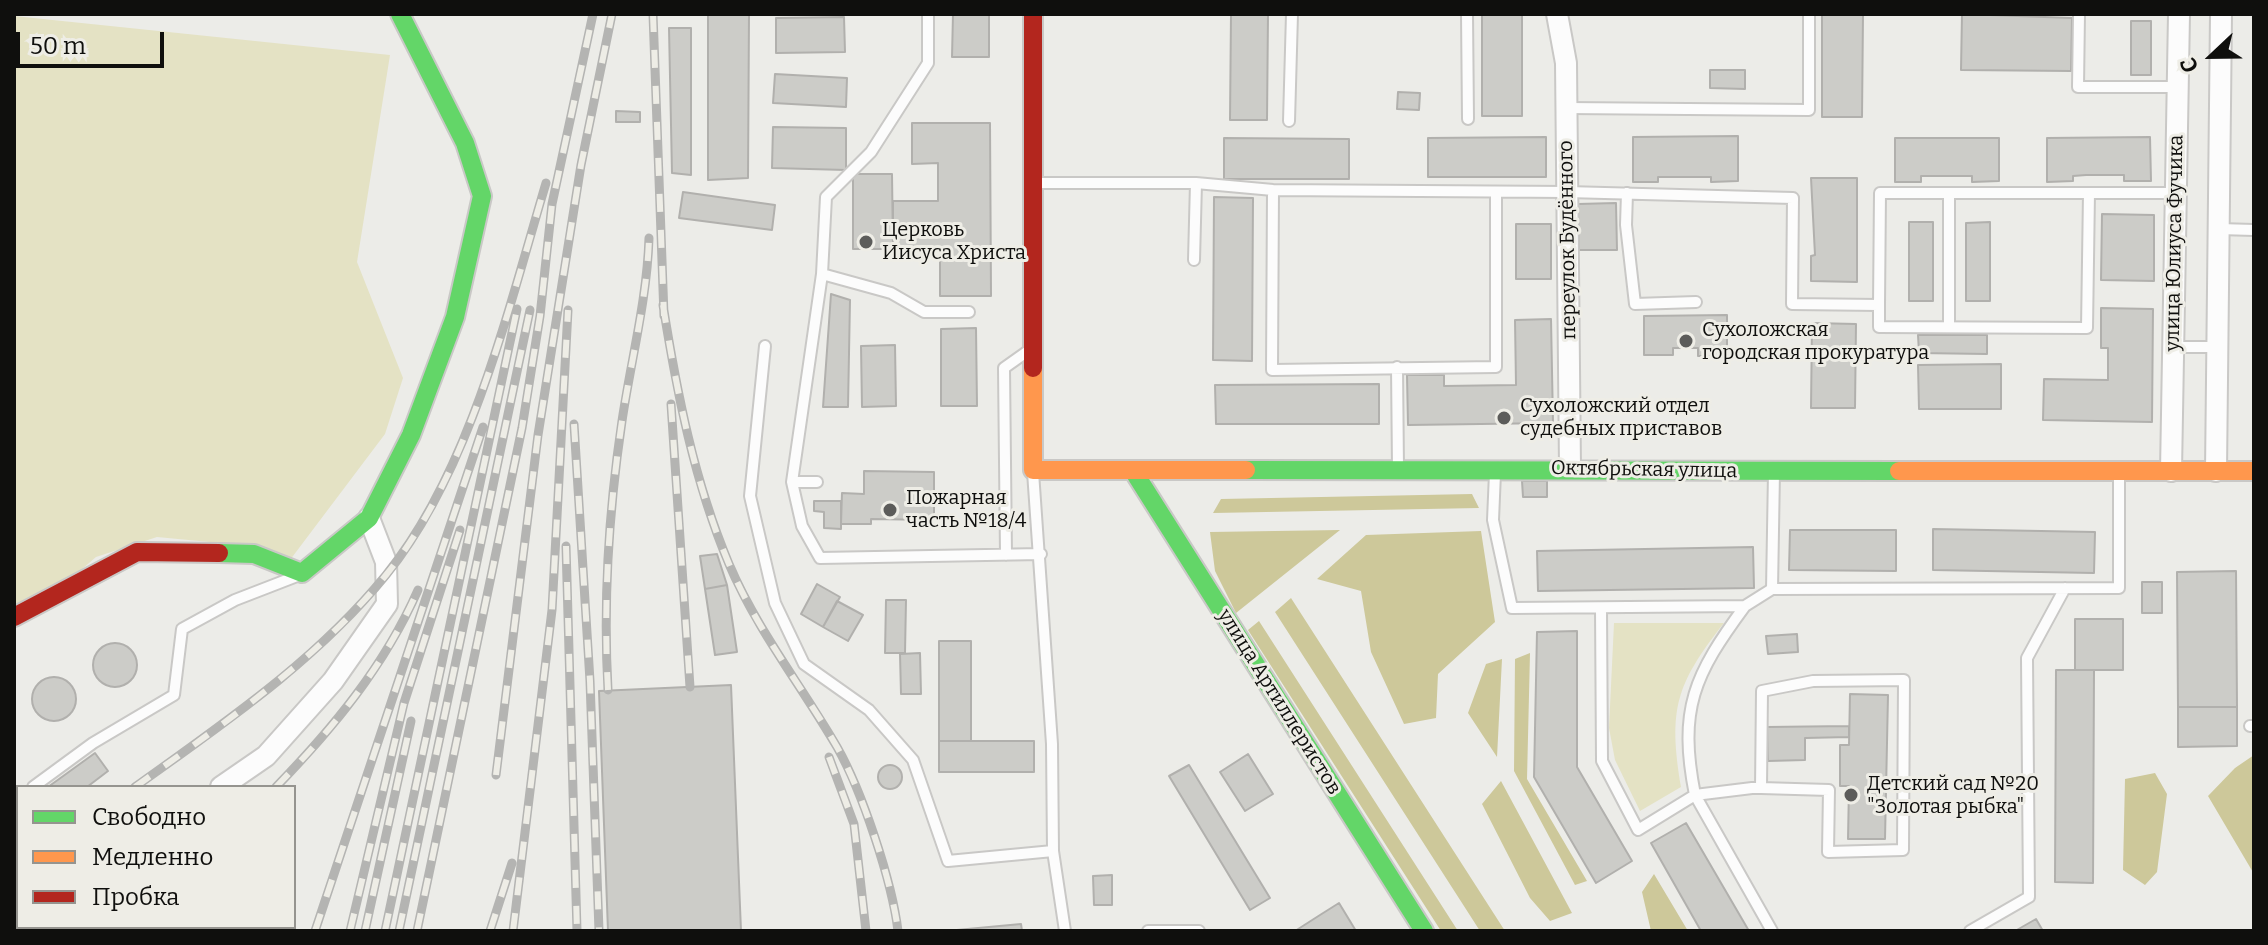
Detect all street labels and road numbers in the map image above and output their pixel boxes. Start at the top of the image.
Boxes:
street label: улица Юлиуса Фучика [2161,134,2189,352]
street label: переулок Будённого [1554,140,1582,340]
street label: Октябрьская улица [1551,456,1737,484]
street label: улица Артиллеристов [1212,605,1346,799]

